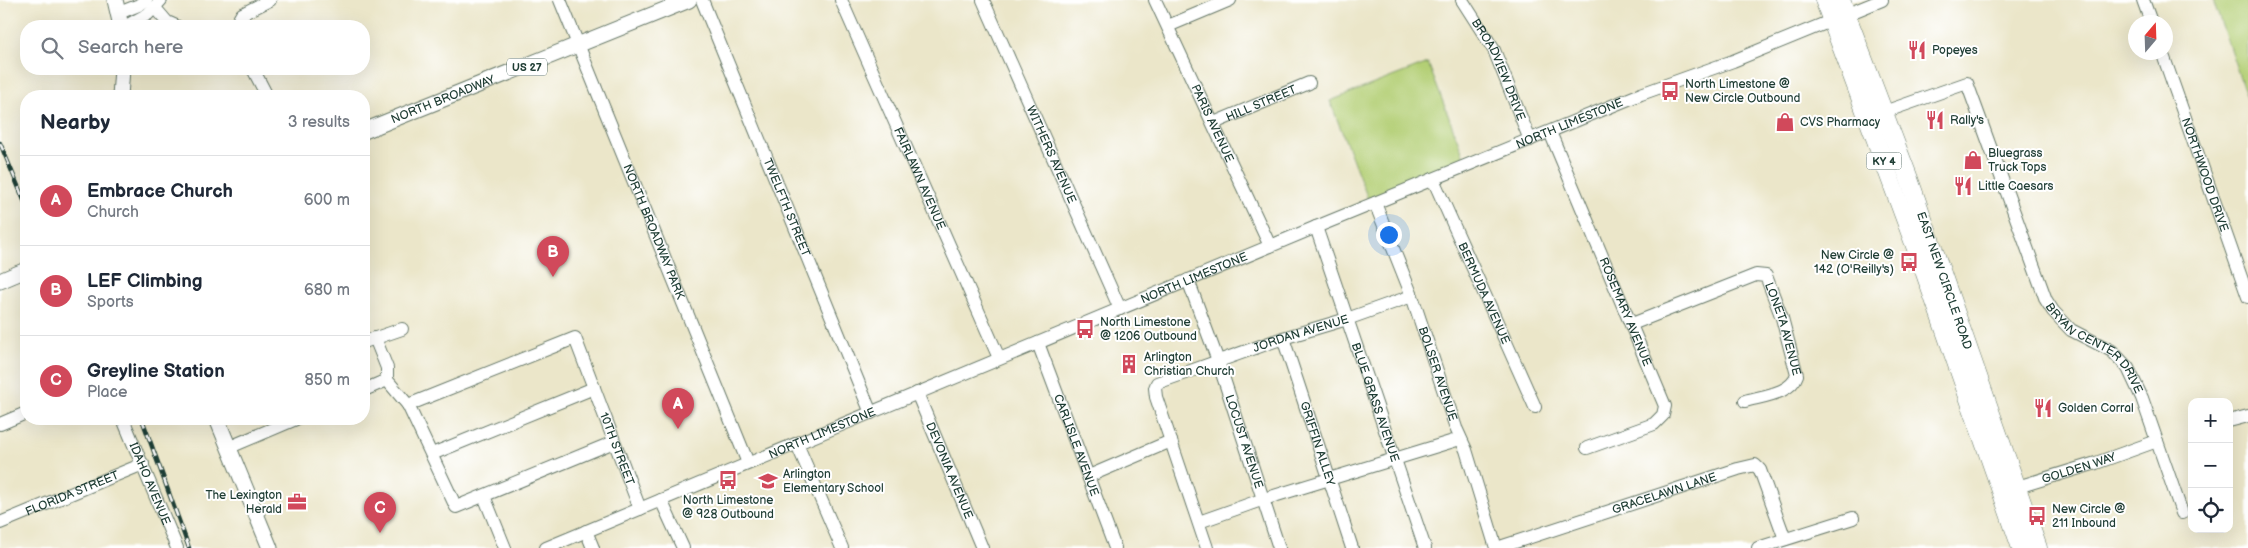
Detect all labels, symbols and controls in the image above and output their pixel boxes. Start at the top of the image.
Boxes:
north arrow [2128,15,2173,60]
street label: BROADVIEW DRIVE [1468,16,1528,123]
search box [20,20,370,75]
icon: search [38,34,66,62]
text: Search here [78,36,183,59]
restaurant icon: Popeyes [1906,39,1928,61]
place label: Popeyes [1932,43,1978,58]
road number: US 27 [507,58,547,76]
street label: NORTH BROADWAY [389,72,498,127]
place label: North Limestone @ New Circle Outbound [1685,77,1801,106]
bus stop icon: North Limestone @ New Circle Outbound [1659,80,1681,102]
street label: PARIS AVENUE [1187,82,1237,165]
street label: HILL STREET [1224,82,1299,125]
street label: NORTH LIMESTONE [1514,95,1625,152]
street label: WITHERS AVENUE [1023,104,1079,206]
restaurant icon: Rally's [1924,109,1946,131]
text: Nearby [40,110,110,135]
shop icon: CVS Pharmacy [1774,111,1796,133]
text: 3 results [288,113,350,132]
place label: Rally's [1950,113,1984,128]
place label: CVS Pharmacy [1800,115,1881,130]
street label: NORTHWOOD DRIVE [2178,116,2232,234]
street label: FAIRLAWN AVENUE [890,125,948,232]
place label: Bluegrass Truck Tops [1988,146,2047,175]
shop icon: Bluegrass Truck Tops [1962,149,1984,171]
road number: KY 4 [1866,153,1902,170]
street label: TWELFTH STREET [760,156,813,260]
street label: NORTH BROADWAY PARK [620,162,688,302]
restaurant icon: Little Caesars [1952,175,1974,197]
place label: Little Caesars [1978,179,2054,194]
text: Embrace Church [87,180,233,203]
text: A [51,191,61,210]
text: 600 m [304,191,350,210]
text: Church [87,203,139,222]
street label: EAST NEW CIRCLE ROAD [1913,210,1975,352]
your location [1376,222,1402,248]
pin: B [537,236,569,277]
street label: BERMUDA AVENUE [1454,240,1513,347]
place label: New Circle @ 142 (O'Reilly's) [1814,248,1894,277]
street label: NORTH LIMESTONE [1138,249,1250,307]
bus stop icon: New Circle @ 142 (O'Reilly's) [1898,251,1920,273]
street label: ROSEMARY AVENUE [1595,255,1655,369]
text: LEF Climbing [87,270,203,293]
street label: LONETA AVENUE [1761,280,1804,377]
text: B [50,281,62,300]
text: 680 m [304,281,350,300]
text: Sports [87,293,134,312]
street label: BRYAN CENTER DRIVE [2042,300,2146,396]
street label: JORDAN AVENUE [1251,312,1351,356]
place label: North Limestone @ 1206 Outbound [1100,315,1197,344]
bus stop icon: North Limestone @ 1206 Outbound [1074,318,1096,340]
street label: BOLSER AVENUE [1415,325,1460,423]
street label: BLUE GRASS AVENUE [1348,341,1402,464]
place label: Arlington Christian Church [1144,350,1235,379]
building icon: Arlington Christian Church [1118,353,1140,375]
text: Greyline Station [87,360,225,383]
text: C [50,371,62,390]
text: 850 m [305,371,350,390]
text: Place [87,383,128,402]
pin: A [662,388,694,429]
street label: CARLISLE AVENUE [1050,392,1102,498]
street label: LOCUST AVENUE [1221,393,1266,491]
restaurant icon: Golden Corral [2032,397,2054,419]
map controls [2188,398,2233,533]
button: + [2188,398,2233,443]
street label: GRIFFIN ALLEY [1296,400,1338,489]
place label: Golden Corral [2058,401,2134,416]
street label: NORTH LIMESTONE [766,404,878,462]
street label: 10TH STREET [596,410,638,488]
street label: DEVONIA AVENUE [922,420,976,521]
street label: IDAHO AVENUE [126,440,174,527]
button: − [2188,443,2233,488]
street label: GOLDEN WAY [2040,449,2119,487]
street label: FLORIDA STREET [23,467,122,520]
place label: Arlington Elementary School [783,467,884,496]
bus stop icon: North Limestone @ 928 Outbound [717,469,739,491]
school or university icon: Arlington Elementary School [757,470,779,492]
street label: GRACELAWN LANE [1610,470,1719,518]
place label: The Lexington Herald [206,488,282,517]
button: locate [2188,488,2233,533]
office icon: The Lexington Herald [286,491,308,513]
pin: C [364,492,396,533]
place label: North Limestone @ 928 Outbound [682,493,774,522]
place label: New Circle @ 211 Inbound [2052,502,2125,531]
bus stop icon: New Circle @ 211 Inbound [2026,505,2048,527]

